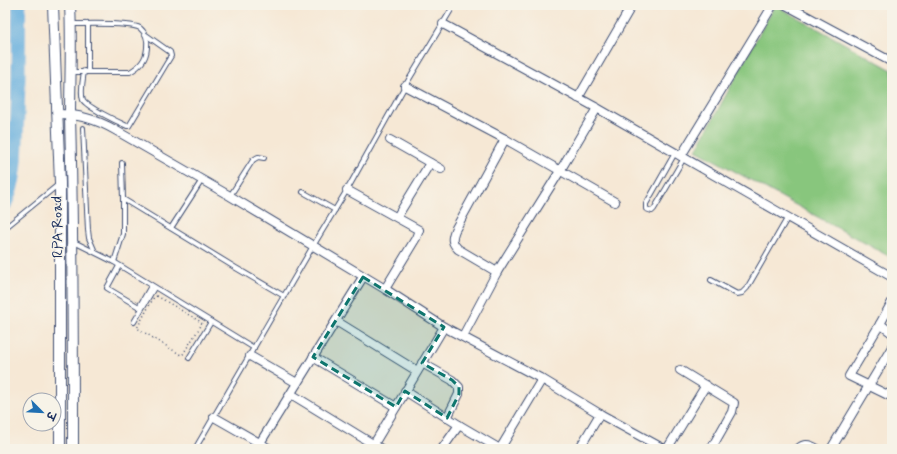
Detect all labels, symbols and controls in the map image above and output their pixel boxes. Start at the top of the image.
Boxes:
street label: RPA Road [47,196,69,258]
north arrow [22,392,62,432]
text: उ [42,409,59,423]

